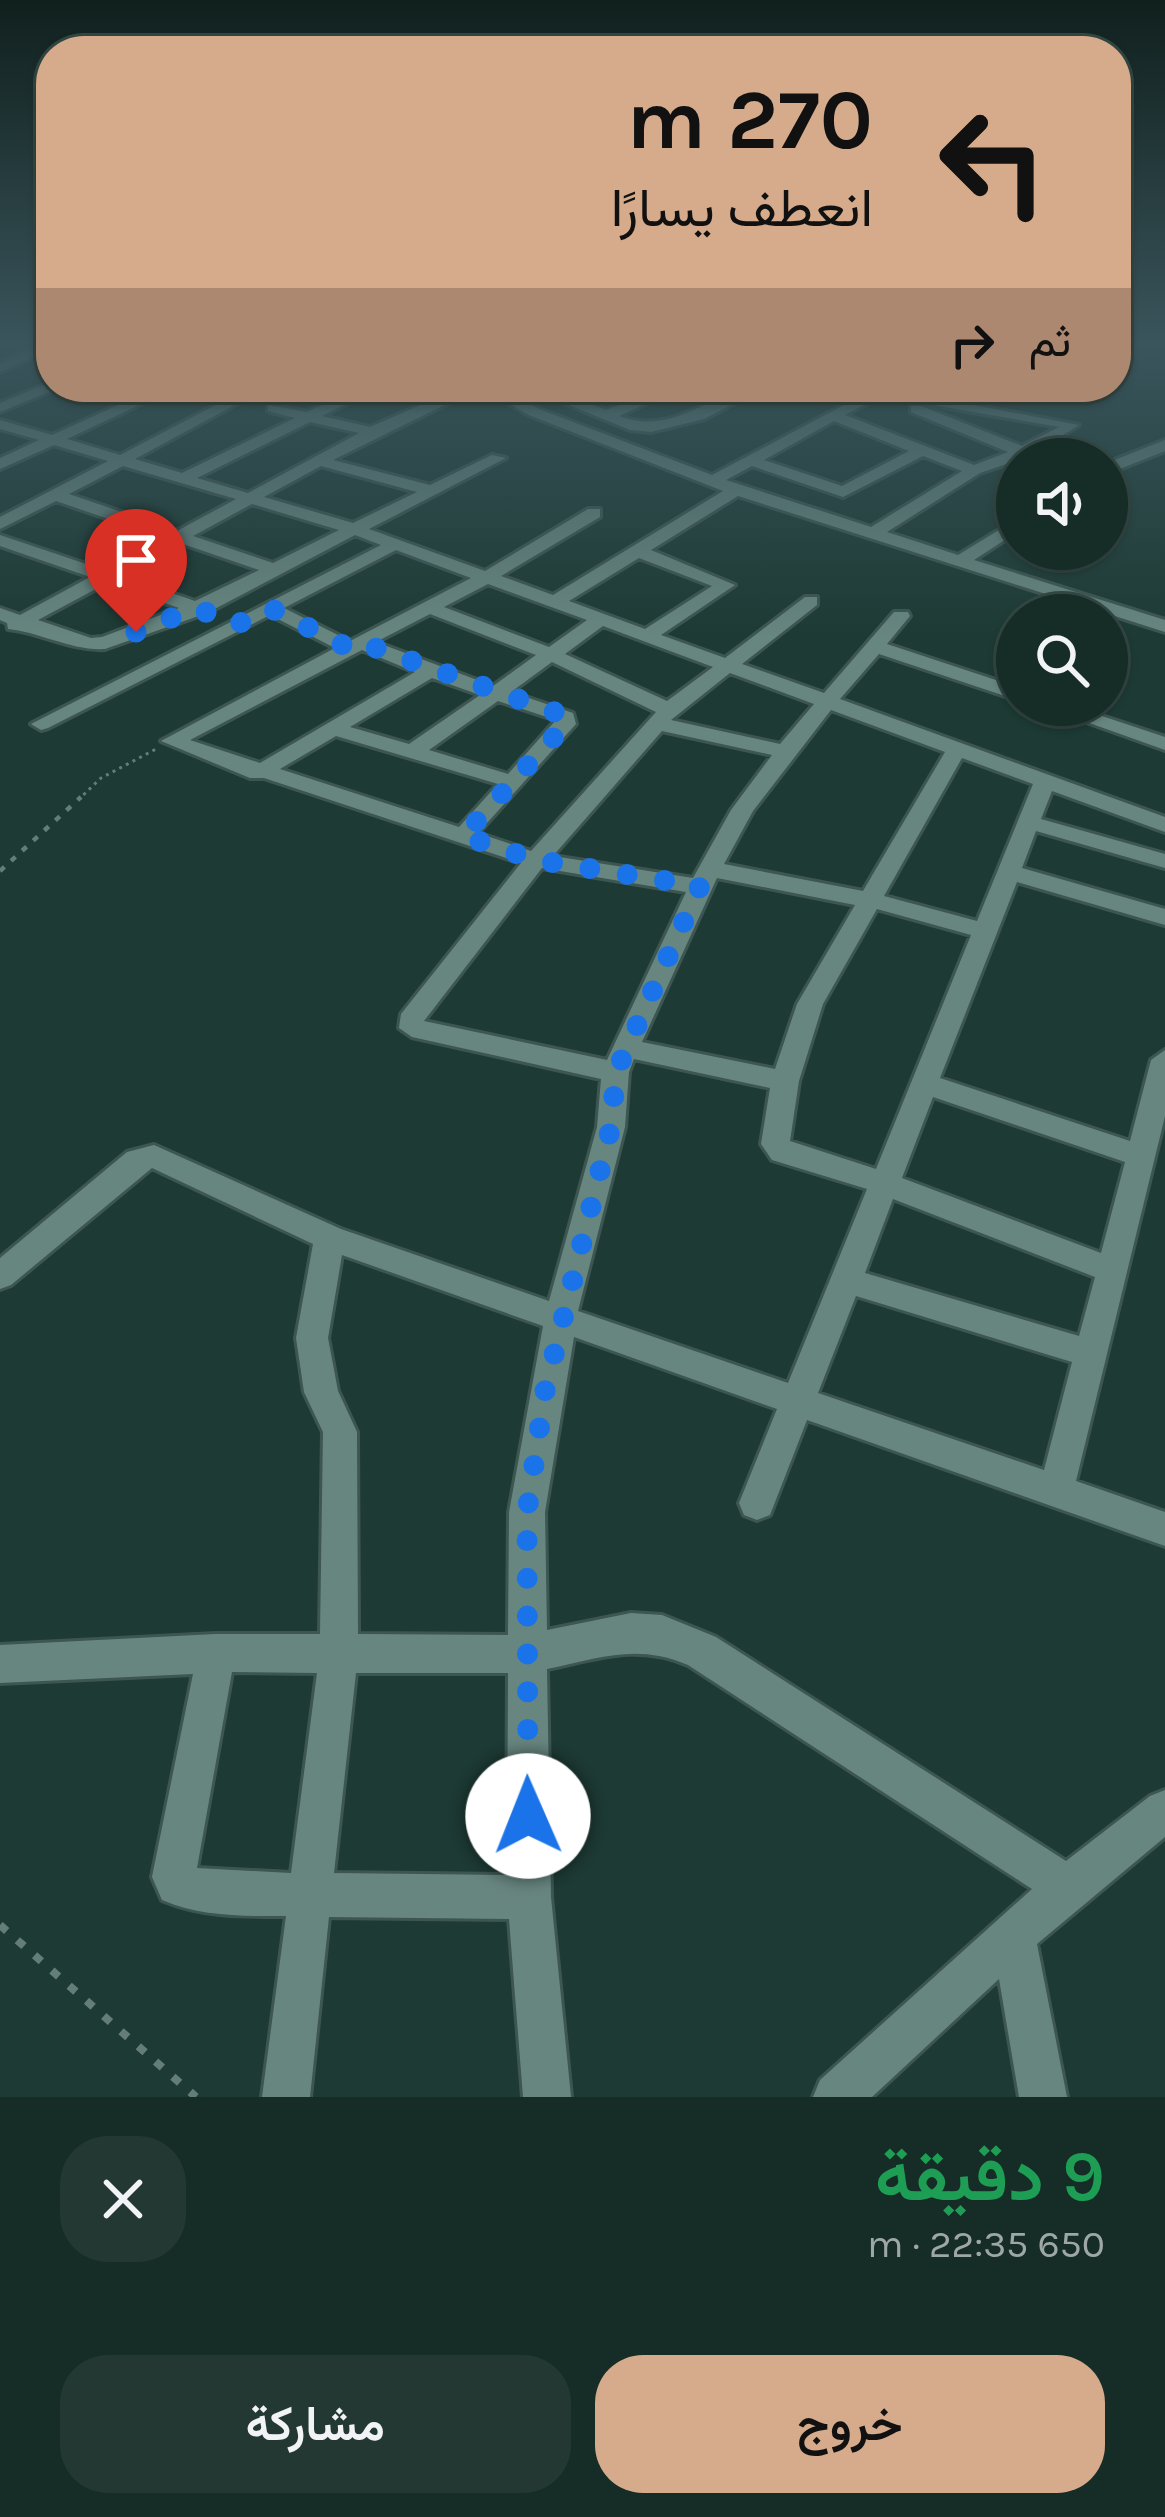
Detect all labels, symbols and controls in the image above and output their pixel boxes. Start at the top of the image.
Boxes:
text: 270 m [626,71,873,169]
icon: left [915,84,1071,240]
text: انعطف يسارًا [611,176,873,240]
icon: right [939,312,1005,378]
text: ثم [1029,315,1071,367]
map controls [996,438,1128,726]
button: sound [996,438,1128,570]
pin [85,509,187,632]
icon: arrive [103,527,169,593]
button: search [996,594,1128,726]
position arrow [465,1753,591,1879]
text: 9 دقيقة [875,2134,1105,2218]
button: close [60,2136,186,2262]
text: 650 m · 22:35 [867,2221,1105,2267]
button: مشاركة [60,2355,571,2493]
button: خروج [595,2355,1105,2493]

